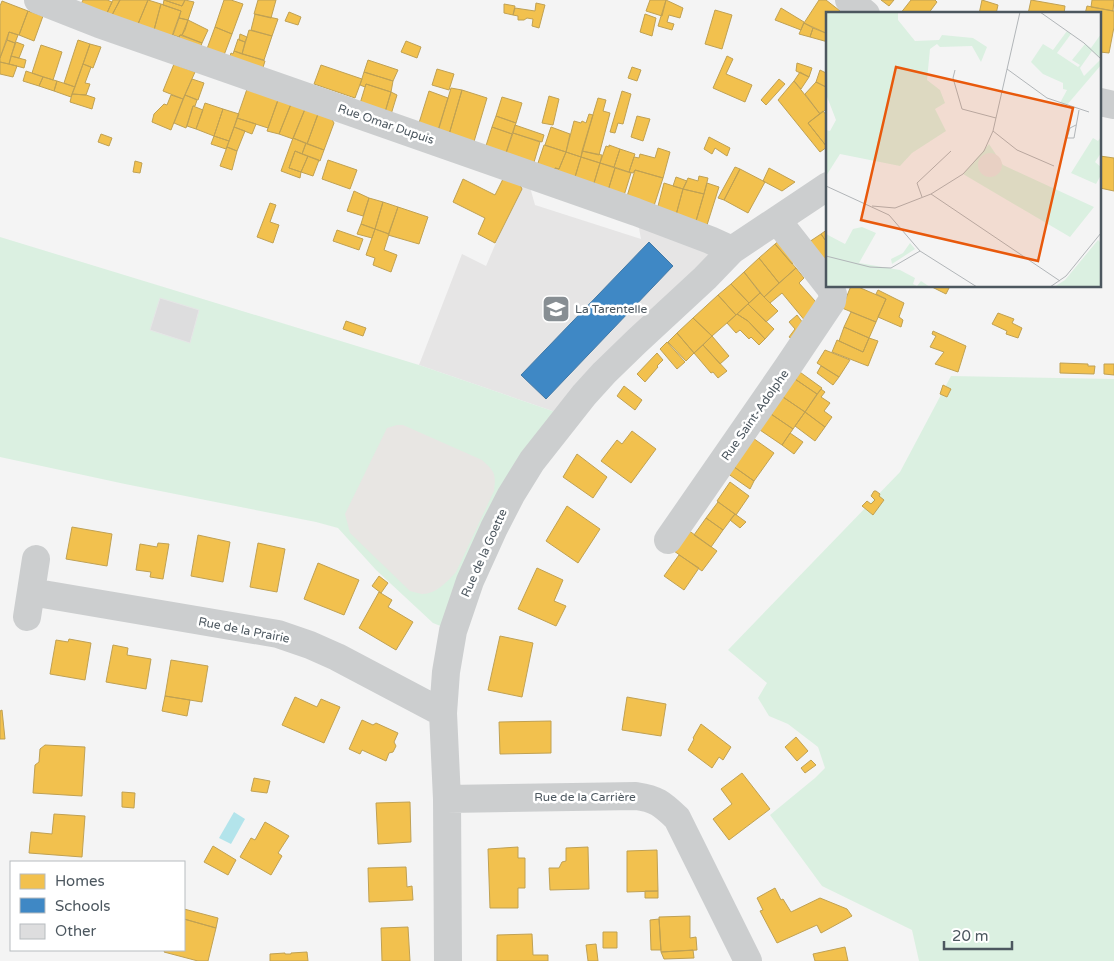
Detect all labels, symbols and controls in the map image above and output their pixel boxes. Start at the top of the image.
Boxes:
inset map [826,12,1102,288]
street label: Rue Omar Dupuis [336,101,436,147]
school or university icon: La Tarentelle [541,294,571,324]
place label: La Tarentelle [575,302,648,316]
street label: Rue Saint-Adolphe [718,367,792,463]
street label: Rue de la Goette [458,507,510,599]
street label: Rue de la Prairie [197,614,291,646]
street label: Rue de la Carrière [534,790,636,804]
legend [10,861,185,951]
text: Homes [55,872,105,890]
text: Schools [55,897,111,915]
scale bar [944,918,1012,950]
text: Other [55,922,97,940]
text: 20 m [952,927,989,945]

